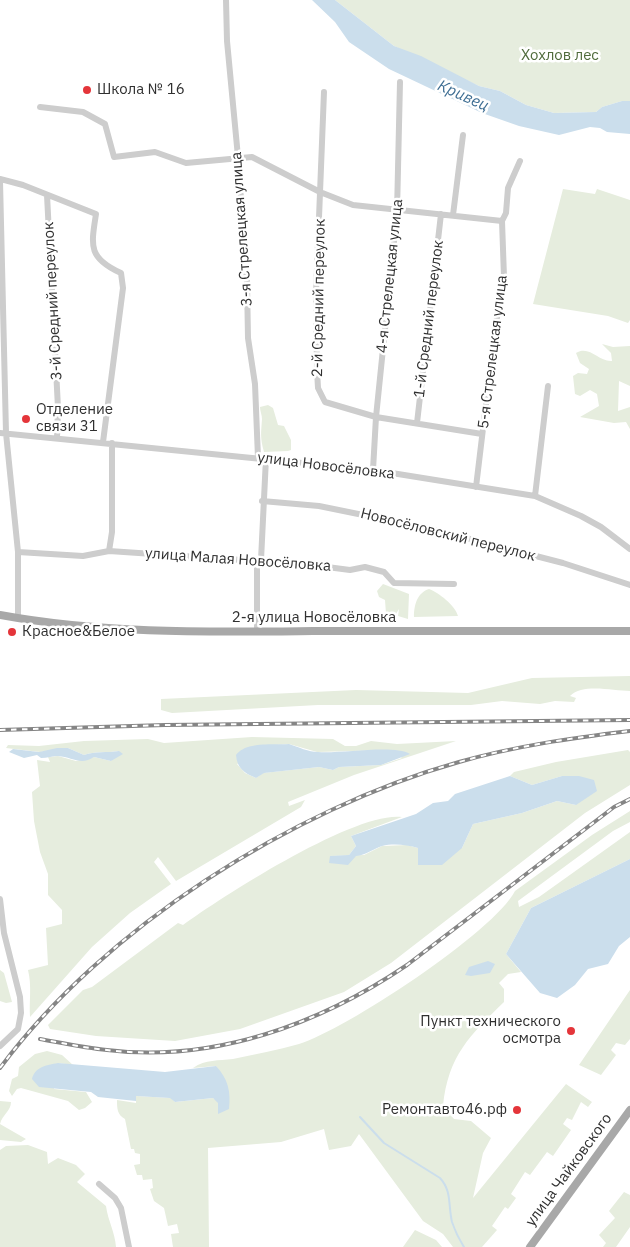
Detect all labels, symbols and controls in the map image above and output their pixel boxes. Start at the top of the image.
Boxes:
park label: Хохлов лес [521,47,599,65]
water label: Кривец [434,76,492,116]
place label: Школа № 16 [97,81,185,99]
marker: Школа № 16 [81,84,93,96]
street label: 3-я Стрелецкая улица [228,151,256,307]
street label: 4-я Стрелецкая улица [373,198,407,354]
street label: 2-й Средний переулок [309,219,329,377]
street label: 3-й Средний переулок [40,221,66,381]
street label: 1-й Средний переулок [410,239,448,399]
street label: 5-я Стрелецкая улица [475,274,511,430]
place label: Отделение связи 31 [36,401,113,436]
marker: Отделение связи 31 [20,413,32,425]
street label: улица Новосёловка [256,449,396,483]
street label: Новосёловский переулок [359,505,537,565]
street label: улица Малая Новосёловка [144,545,332,575]
street label: 2-я улица Новосёловка [232,609,396,627]
place label: Красное&Белое [22,623,135,641]
marker: Красное&Белое [6,626,18,638]
place label: Пункт технического осмотра [420,1013,561,1048]
marker: Пункт технического осмотра [565,1025,577,1037]
place label: Ремонтавто46.рф [382,1101,507,1119]
marker: Ремонтавто46.рф [511,1104,523,1116]
street label: улица Чайковского [522,1110,616,1230]

